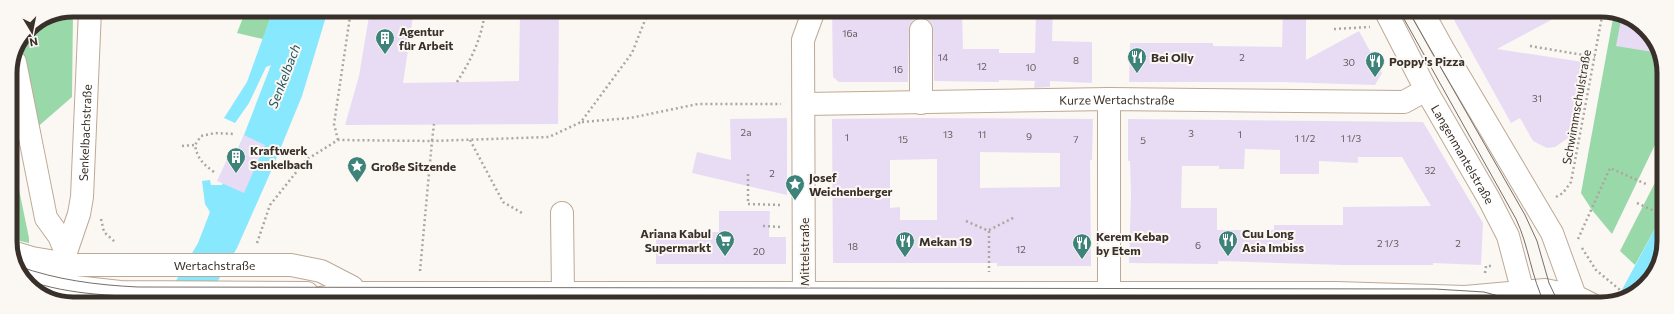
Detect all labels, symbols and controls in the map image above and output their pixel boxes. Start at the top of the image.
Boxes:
north arrow [12,12,52,52]
place label: Agentur für Arbeit [399,24,453,52]
building icon: Agentur für Arbeit [374,27,396,55]
house number: 16a [842,27,858,39]
text: N [29,35,39,49]
water label: Senkelbach [264,42,304,110]
restaurant icon: Bei Olly [1126,46,1148,74]
street label: Schwimmschulstraße [1559,49,1593,165]
place label: Bei Olly [1151,50,1194,64]
restaurant icon: Poppy's Pizza [1364,50,1386,78]
house number: 14 [938,51,948,63]
house number: 2 [1239,51,1245,63]
house number: 8 [1073,54,1079,66]
place label: Poppy's Pizza [1389,54,1465,68]
house number: 30 [1343,56,1355,68]
house number: 12 [977,60,987,72]
house number: 10 [1026,61,1036,73]
house number: 16 [893,63,903,75]
street label: Senkelbachstraße [76,84,94,181]
street label: Kurze Wertachstraße [1059,92,1175,107]
house number: 31 [1532,92,1542,104]
street label: Langenmantelstraße [1429,102,1497,206]
house number: 2a [741,126,751,138]
house number: 3 [1188,127,1194,139]
house number: 13 [943,128,953,140]
house number: 11 [978,128,986,140]
house number: 1 [1238,128,1242,140]
house number: 9 [1026,130,1032,142]
house number: 1 [845,131,849,143]
house number: 1 1/2 [1295,132,1316,144]
house number: 1 1/3 [1341,132,1362,144]
house number: 15 [898,133,908,145]
house number: 7 [1073,133,1079,145]
house number: 5 [1140,134,1146,146]
place label: Kraftwerk Senkelbach [250,143,313,171]
building icon: Kraftwerk Senkelbach [225,146,247,174]
place icon: Große Sitzende [346,155,368,183]
place label: Große Sitzende [371,159,456,173]
house number: 32 [1424,164,1436,176]
house number: 2 [769,167,775,179]
place label: Josef Weichenberger [809,170,893,198]
place icon: Josef Weichenberger [784,173,806,201]
street label: Mittelstraße [797,218,811,286]
place label: Ariana Kabul Supermarkt [640,226,711,254]
place label: Cuu Long Asia Imbiss [1242,226,1304,254]
supermarket icon: Ariana Kabul Supermarkt [714,229,736,257]
place label: Kerem Kebap by Etem [1096,229,1169,257]
restaurant icon: Cuu Long Asia Imbiss [1217,229,1239,257]
restaurant icon: Mekan 19 [894,230,916,258]
restaurant icon: Kerem Kebap by Etem [1071,232,1093,260]
place label: Mekan 19 [919,234,972,248]
house number: 2 1/3 [1377,237,1399,249]
house number: 2 [1455,237,1461,249]
house number: 6 [1195,239,1201,251]
house number: 18 [848,240,858,252]
house number: 12 [1016,243,1026,255]
house number: 20 [753,245,765,257]
street label: Wertachstraße [174,258,255,272]

